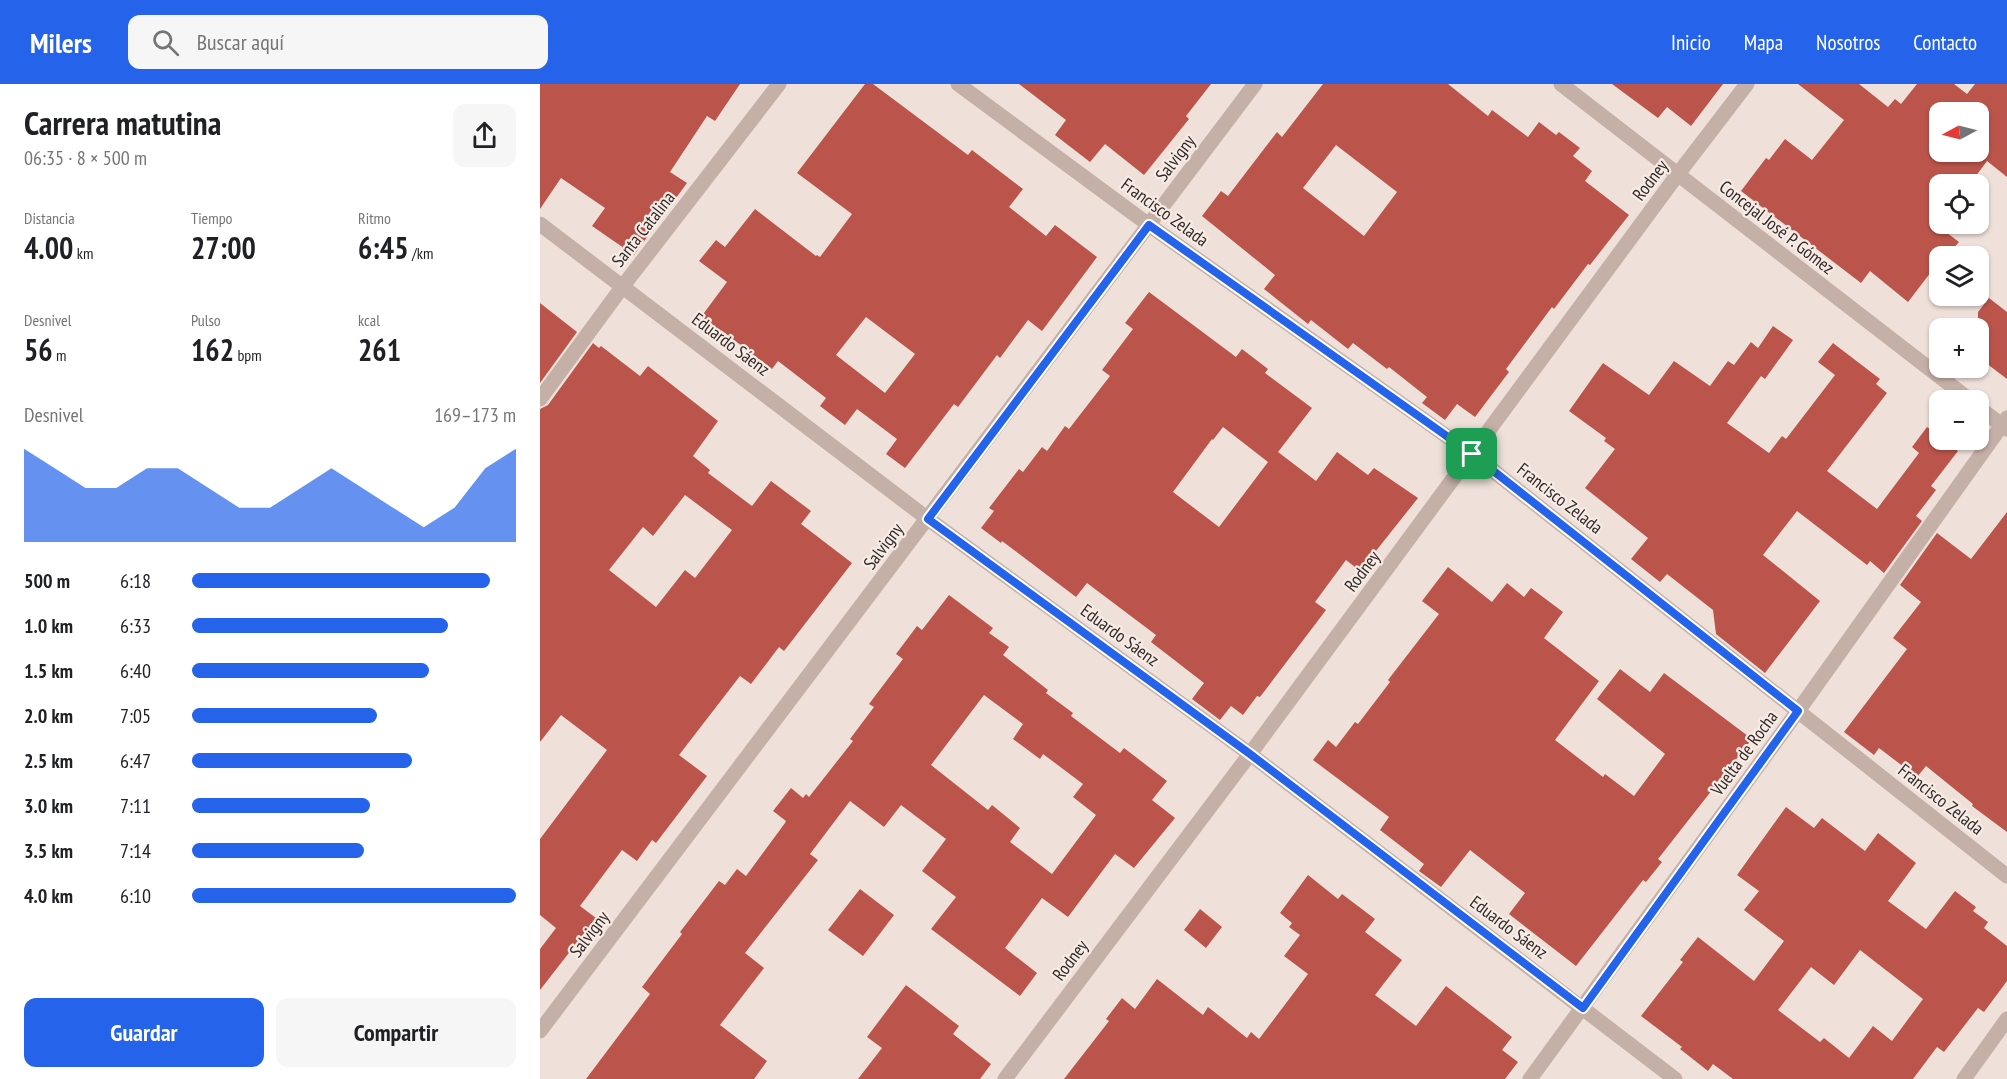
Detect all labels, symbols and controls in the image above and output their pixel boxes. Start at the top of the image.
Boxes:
search box [128,15,548,69]
text: Milers [30,24,92,61]
icon: search [149,26,182,59]
text: Buscar aquí [197,28,284,56]
text: Inicio [1671,29,1711,56]
text: Mapa [1744,29,1783,56]
text: Nosotros [1816,29,1880,56]
text: Contacto [1913,29,1977,56]
text: Carrera matutina [24,101,221,144]
north arrow [1929,102,1989,162]
map controls [1929,102,1989,450]
button: share [453,104,516,167]
street label: Salvigny [1150,130,1200,186]
text: 06:35 · 8 × 500 m [24,145,147,171]
street label: Rodney [1627,155,1673,205]
street label: Francisco Zelada [1117,173,1213,251]
button: locate [1929,174,1989,234]
street label: Concejal José P. Gómez [1715,175,1839,279]
street label: Santa Catalina [606,187,680,271]
text: Distancia [24,208,75,228]
text: Tiempo [191,208,233,228]
text: Ritmo [358,208,391,228]
text: 4.00 [24,228,73,267]
text: 27:00 [191,228,256,267]
text: 6:45 [358,228,409,267]
text: km [73,243,93,263]
text: /km [409,243,433,263]
button: layers [1929,246,1989,306]
street label: Eduardo Sáenz [688,307,774,381]
text: Desnivel [24,310,71,330]
text: Pulso [191,310,221,330]
text: kcal [358,310,380,330]
button: + [1929,318,1989,378]
text: 56 [24,330,53,369]
text: 162 [191,330,234,369]
text: 261 [358,330,401,369]
text: m [53,345,67,365]
text: bpm [234,345,262,365]
button: − [1929,390,1989,450]
text: Desnivel [24,402,83,428]
text: 169–173 m [434,402,516,428]
pin [1446,428,1497,479]
icon: arrive [1455,437,1488,470]
street label: Francisco Zelada [1513,457,1607,539]
street label: Salvigny [858,518,908,574]
street label: Rodney [1339,546,1385,596]
text: 500 m [24,568,70,594]
text: 6:18 [120,568,151,594]
street label: Eduardo Sáenz [1076,599,1164,671]
text: 1.0 km [24,613,73,639]
text: 6:33 [120,613,151,639]
text: 1.5 km [24,658,73,684]
text: 6:40 [120,658,151,684]
text: 2.0 km [24,703,73,729]
text: 7:05 [120,703,151,729]
street label: Vuelta de Rocha [1705,706,1782,801]
text: 2.5 km [24,748,73,774]
text: 6:47 [120,748,151,774]
street label: Francisco Zelada [1894,758,1988,840]
text: 3.0 km [24,793,73,819]
text: 7:11 [120,793,151,819]
text: 3.5 km [24,838,73,864]
text: 7:14 [120,838,151,864]
text: 4.0 km [24,883,73,909]
text: 6:10 [120,883,151,909]
street label: Eduardo Sáenz [1466,890,1552,964]
street label: Salvigny [564,906,614,962]
street label: Rodney [1047,935,1093,985]
button: Guardar [24,998,264,1067]
button: Compartir [276,998,516,1067]

